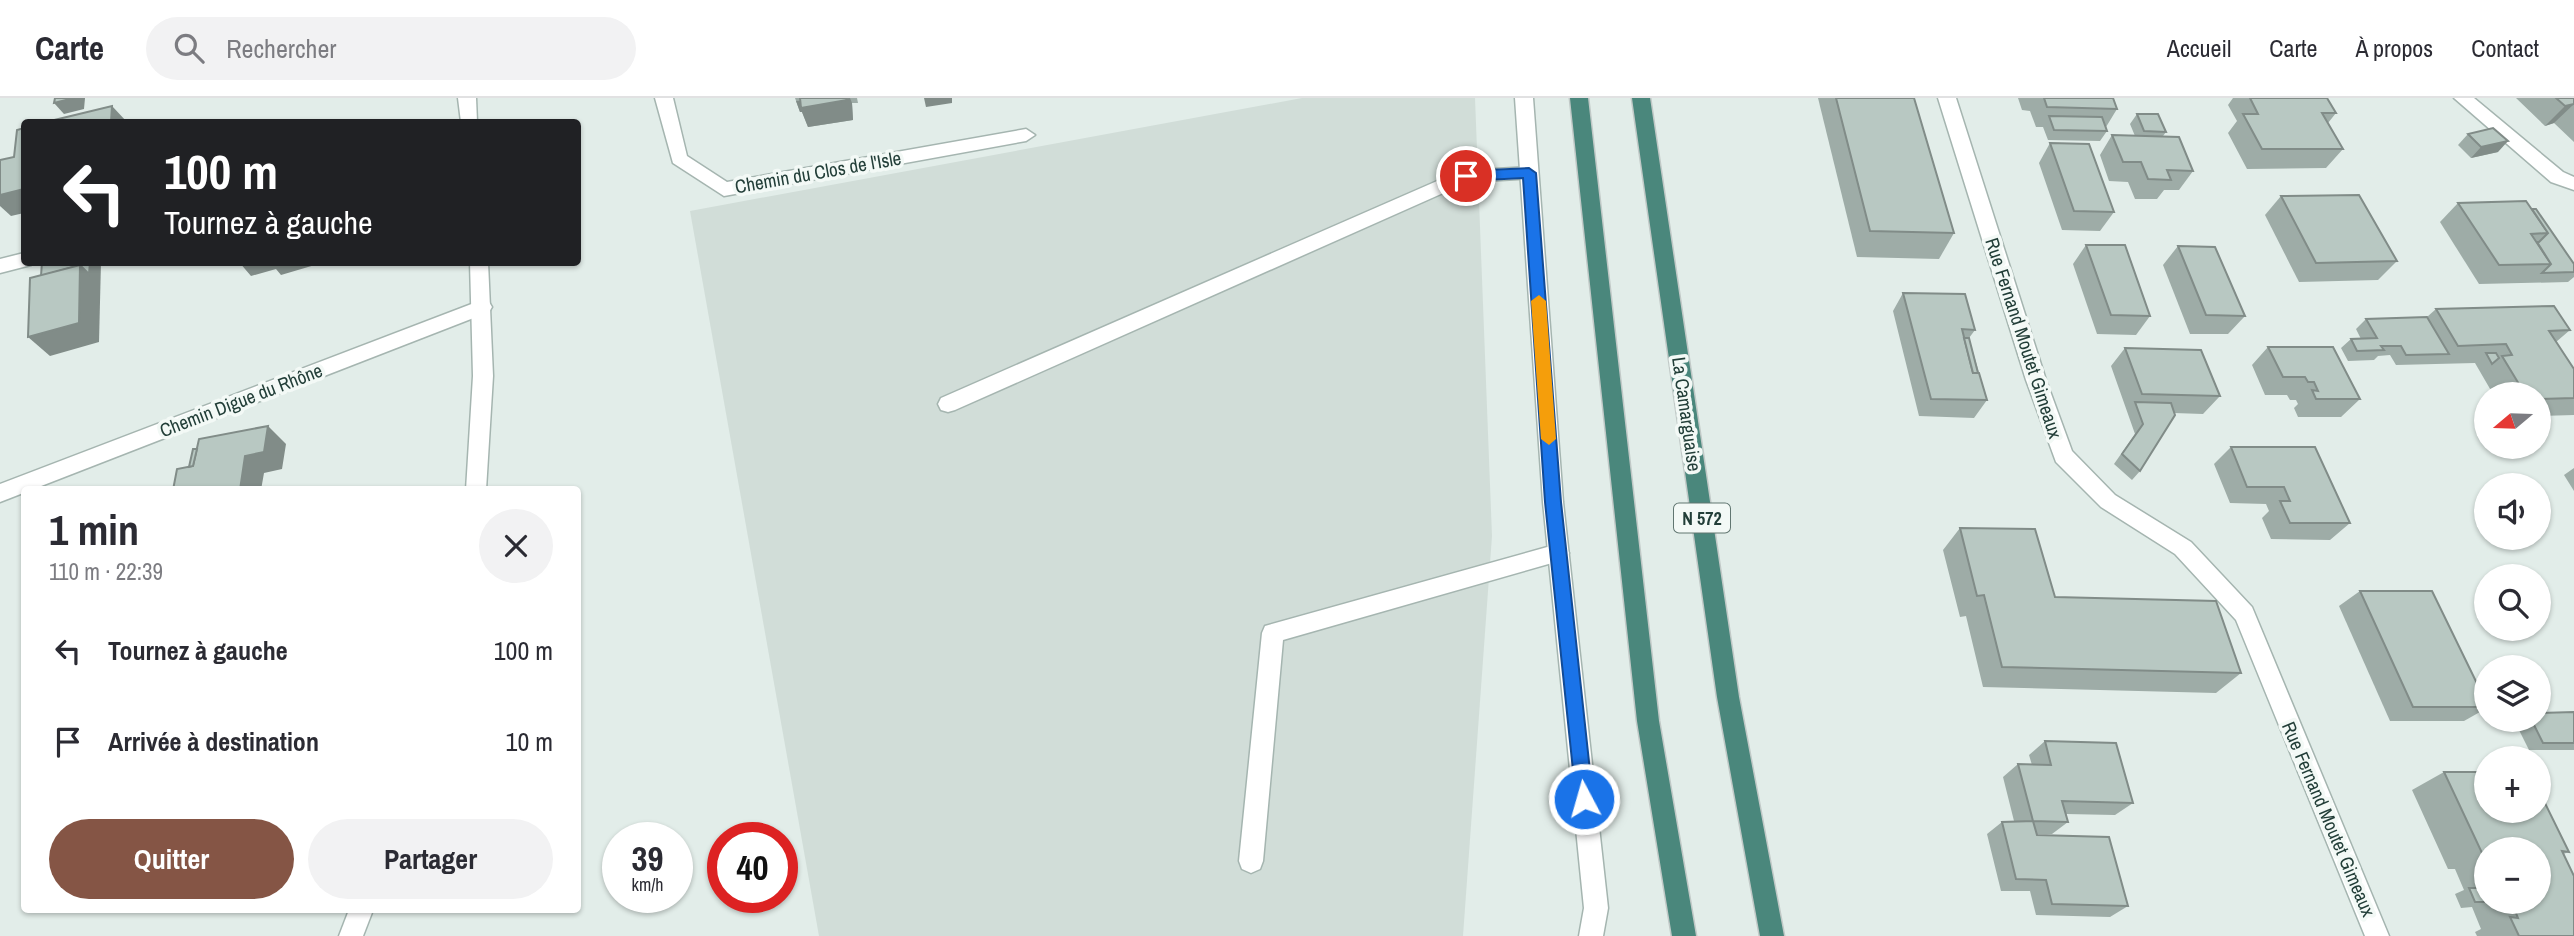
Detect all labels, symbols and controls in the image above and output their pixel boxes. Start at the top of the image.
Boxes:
search box [146,17,636,80]
text: Carte [35,26,104,70]
icon: search [170,29,208,67]
text: Rechercher [226,31,336,66]
text: Accueil [2167,32,2231,64]
text: Carte [2269,32,2317,64]
text: À propos [2355,32,2433,64]
text: Contact [2471,32,2539,64]
text: 100 m [164,138,278,204]
street label: Chemin du Clos de l'Isle [733,145,903,199]
pin [1436,146,1496,206]
icon: left [49,147,140,238]
icon: arrive [1447,157,1485,195]
text: Tournez à gauche [164,201,373,244]
street label: Rue Fernand Moutet Gimeaux [1979,234,2069,442]
street label: La Camarguaise [1666,355,1708,473]
street label: Chemin Digue du Rhône [156,357,326,443]
north arrow [2474,382,2552,458]
map controls [2474,382,2551,914]
button: sound [2474,473,2551,550]
text: 1 min [49,502,139,558]
road number: N 572 [1674,504,1730,532]
button: close [479,509,553,583]
text: 110 m · 22:39 [49,556,163,587]
button: search [2474,564,2551,641]
icon: left [49,632,87,670]
text: Tournez à gauche [108,633,288,668]
text: 100 m [494,633,553,668]
button: layers [2474,655,2551,732]
street label: Rue Fernand Moutet Gimeaux [2276,717,2382,921]
icon: arrive [49,723,87,761]
text: Arrivée à destination [108,724,319,759]
text: 10 m [506,724,553,759]
button: + [2474,746,2551,823]
position arrow [1547,762,1621,836]
button: Quitter [49,819,294,899]
button: Partager [308,819,553,899]
speed limit sign: 40 [707,822,798,913]
text: 39 [632,835,663,882]
button: − [2474,837,2551,914]
text: km/h [632,872,664,897]

